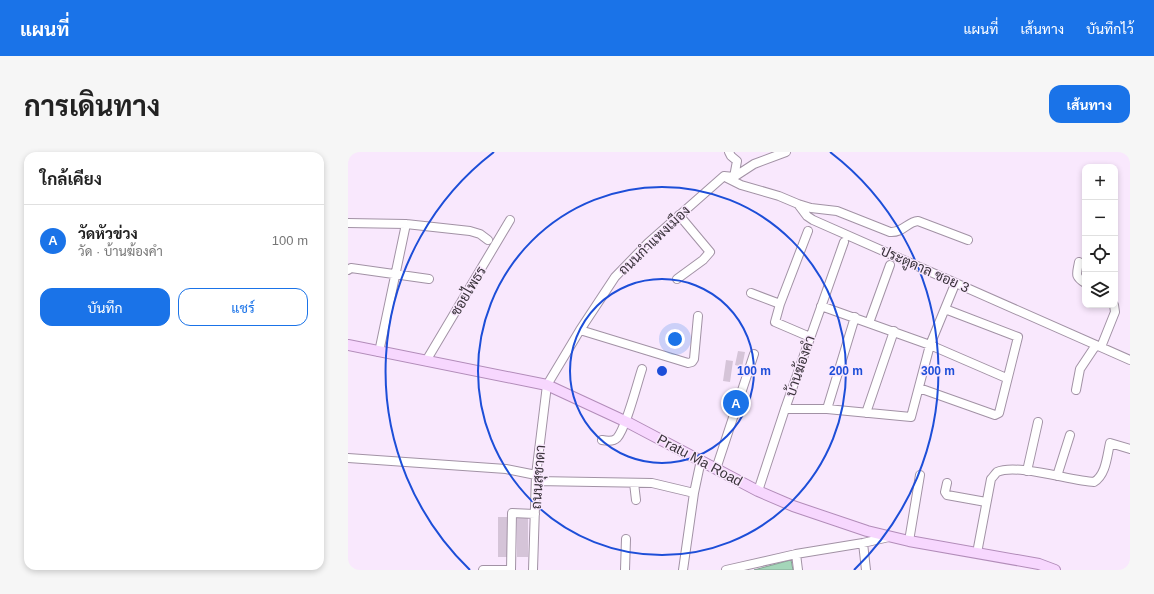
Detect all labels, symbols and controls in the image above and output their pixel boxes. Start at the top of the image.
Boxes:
text: แผนที่ [20,19,69,40]
text: แผนที่ [963,21,998,37]
text: เส้นทาง [1020,21,1064,37]
text: บันทึกไว้ [1086,21,1134,37]
button: เส้นทาง [1049,85,1130,123]
text: การเดินทาง [24,91,160,122]
map controls [1082,164,1118,308]
button: + [1082,164,1118,200]
text: ใกล้เคียง [40,170,102,189]
button: − [1082,200,1118,236]
street label: ถนนกำแพงเมือง [614,201,693,278]
text: วัดหัวข่วง [78,225,138,242]
text: A [48,233,58,248]
text: 100 m [272,233,308,248]
button: locate [1082,236,1118,272]
street label: ประตูดาล ซอย 3 [877,242,972,298]
text: วัด · บ้านฆ้องคำ [78,244,163,259]
street label: ซอยไพธร [447,263,489,319]
button: layers [1082,272,1118,308]
button: บันทึก [40,288,170,326]
button: แชร์ [178,288,308,326]
your location [665,329,685,349]
street label: บ้านฆ้องคำ [781,333,818,399]
centre of rings [655,364,669,378]
text: 100 m [737,364,771,378]
text: 200 m [829,364,863,378]
text: 300 m [921,364,955,378]
pin: A [723,388,749,418]
street label: Pratu Ma Road [655,431,745,489]
street label: ถนนสุชาดา [528,444,550,510]

